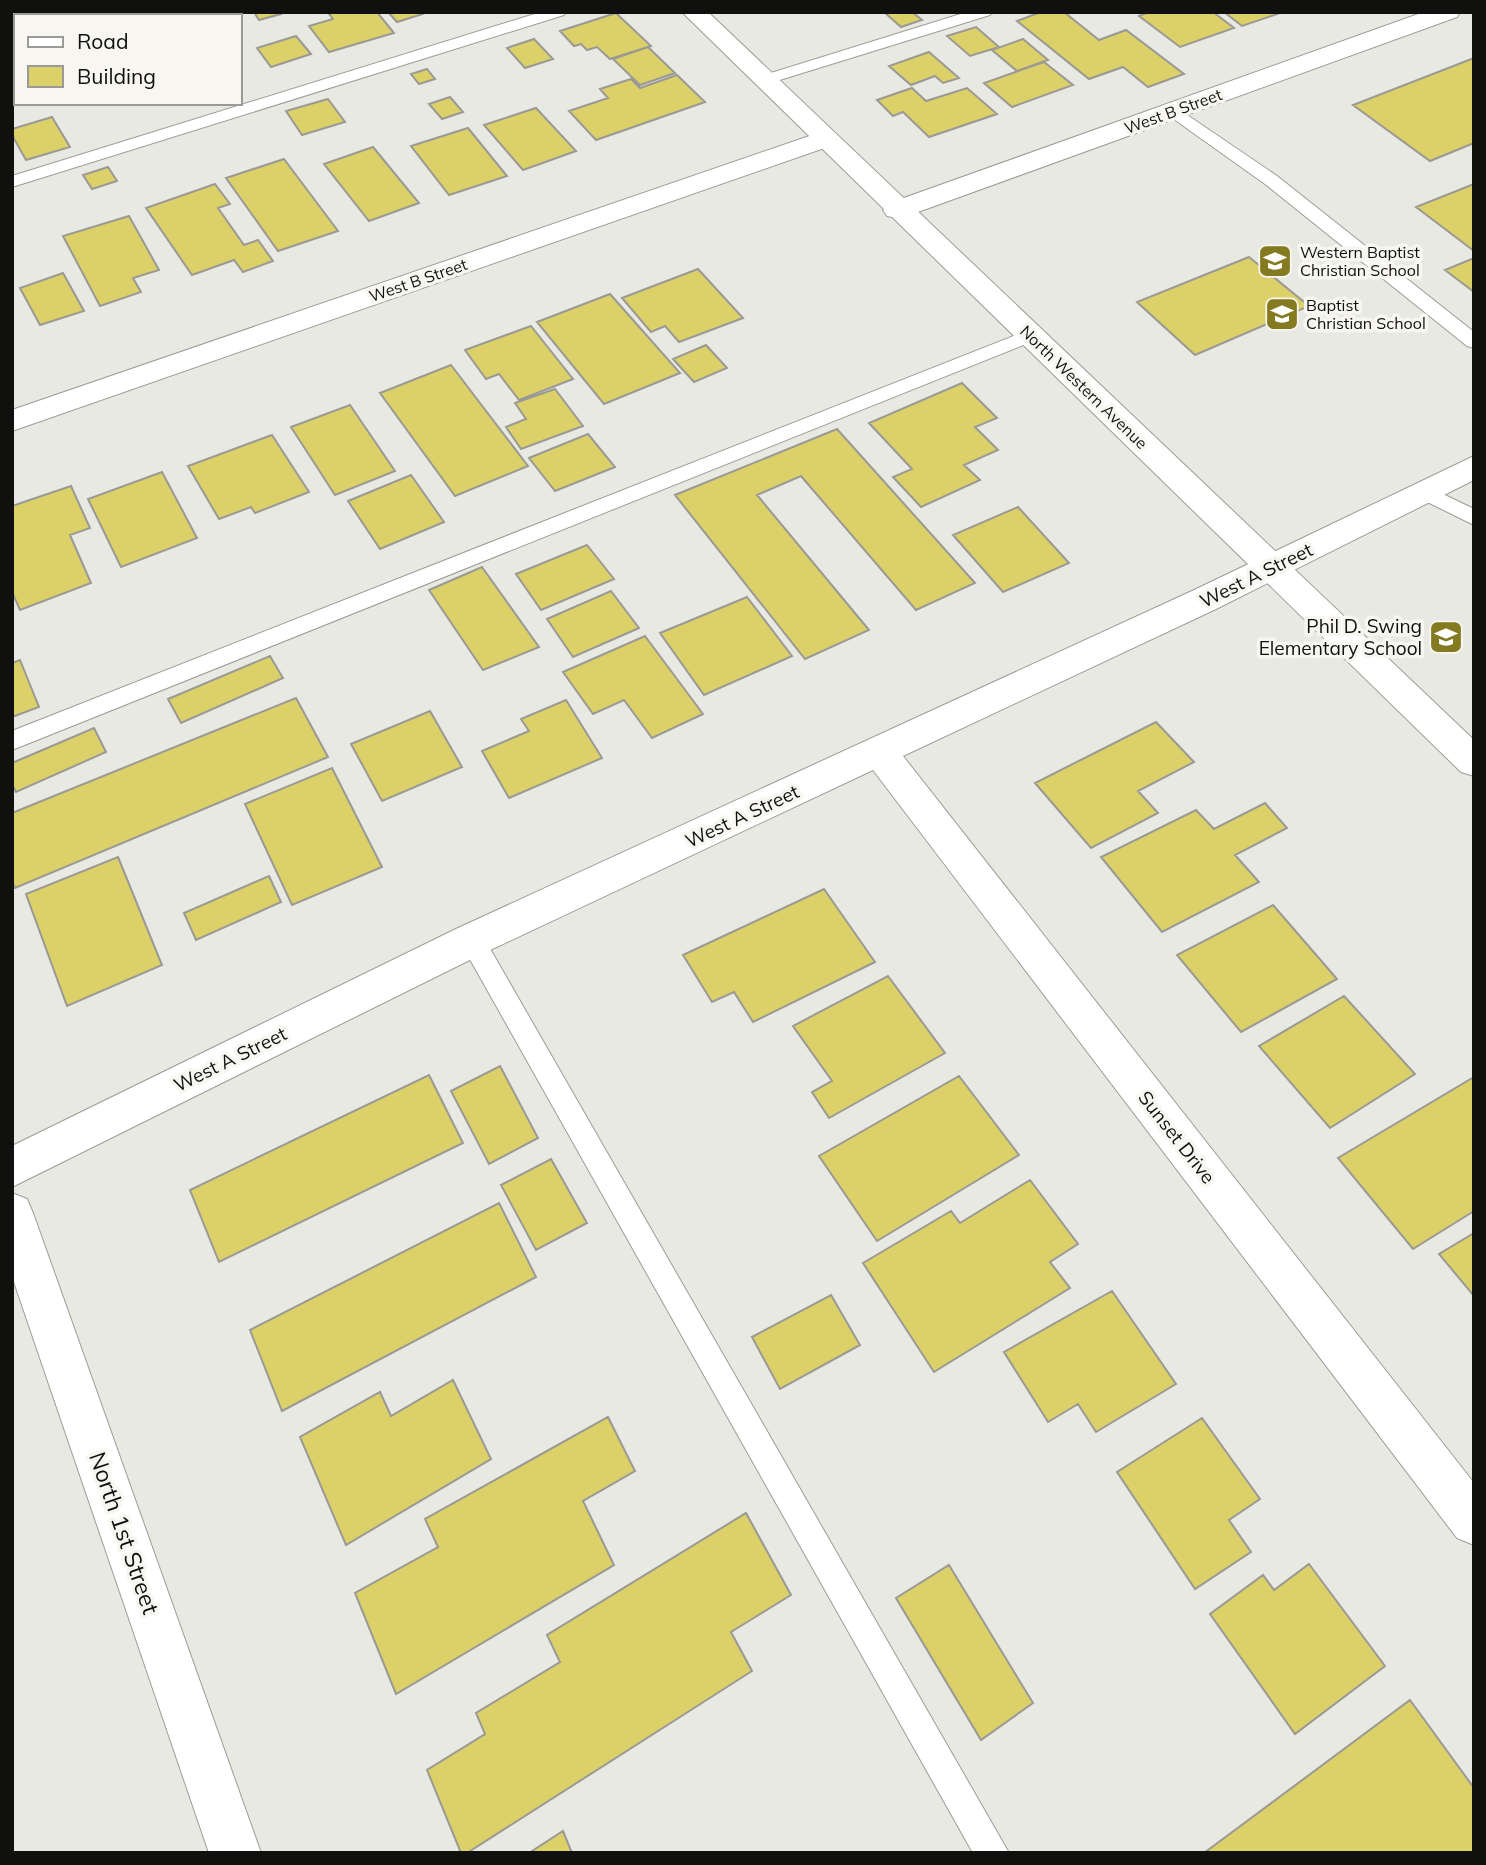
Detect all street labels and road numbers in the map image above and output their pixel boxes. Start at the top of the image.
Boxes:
street label: West B Street [1121,84,1225,138]
street label: West B Street [366,254,470,306]
street label: North Western Avenue [1016,321,1152,453]
street label: West A Street [1196,537,1317,613]
street label: West A Street [681,779,803,853]
street label: West A Street [170,1021,291,1097]
street label: Sunset Drive [1133,1086,1221,1188]
street label: North 1st Street [83,1448,166,1618]

